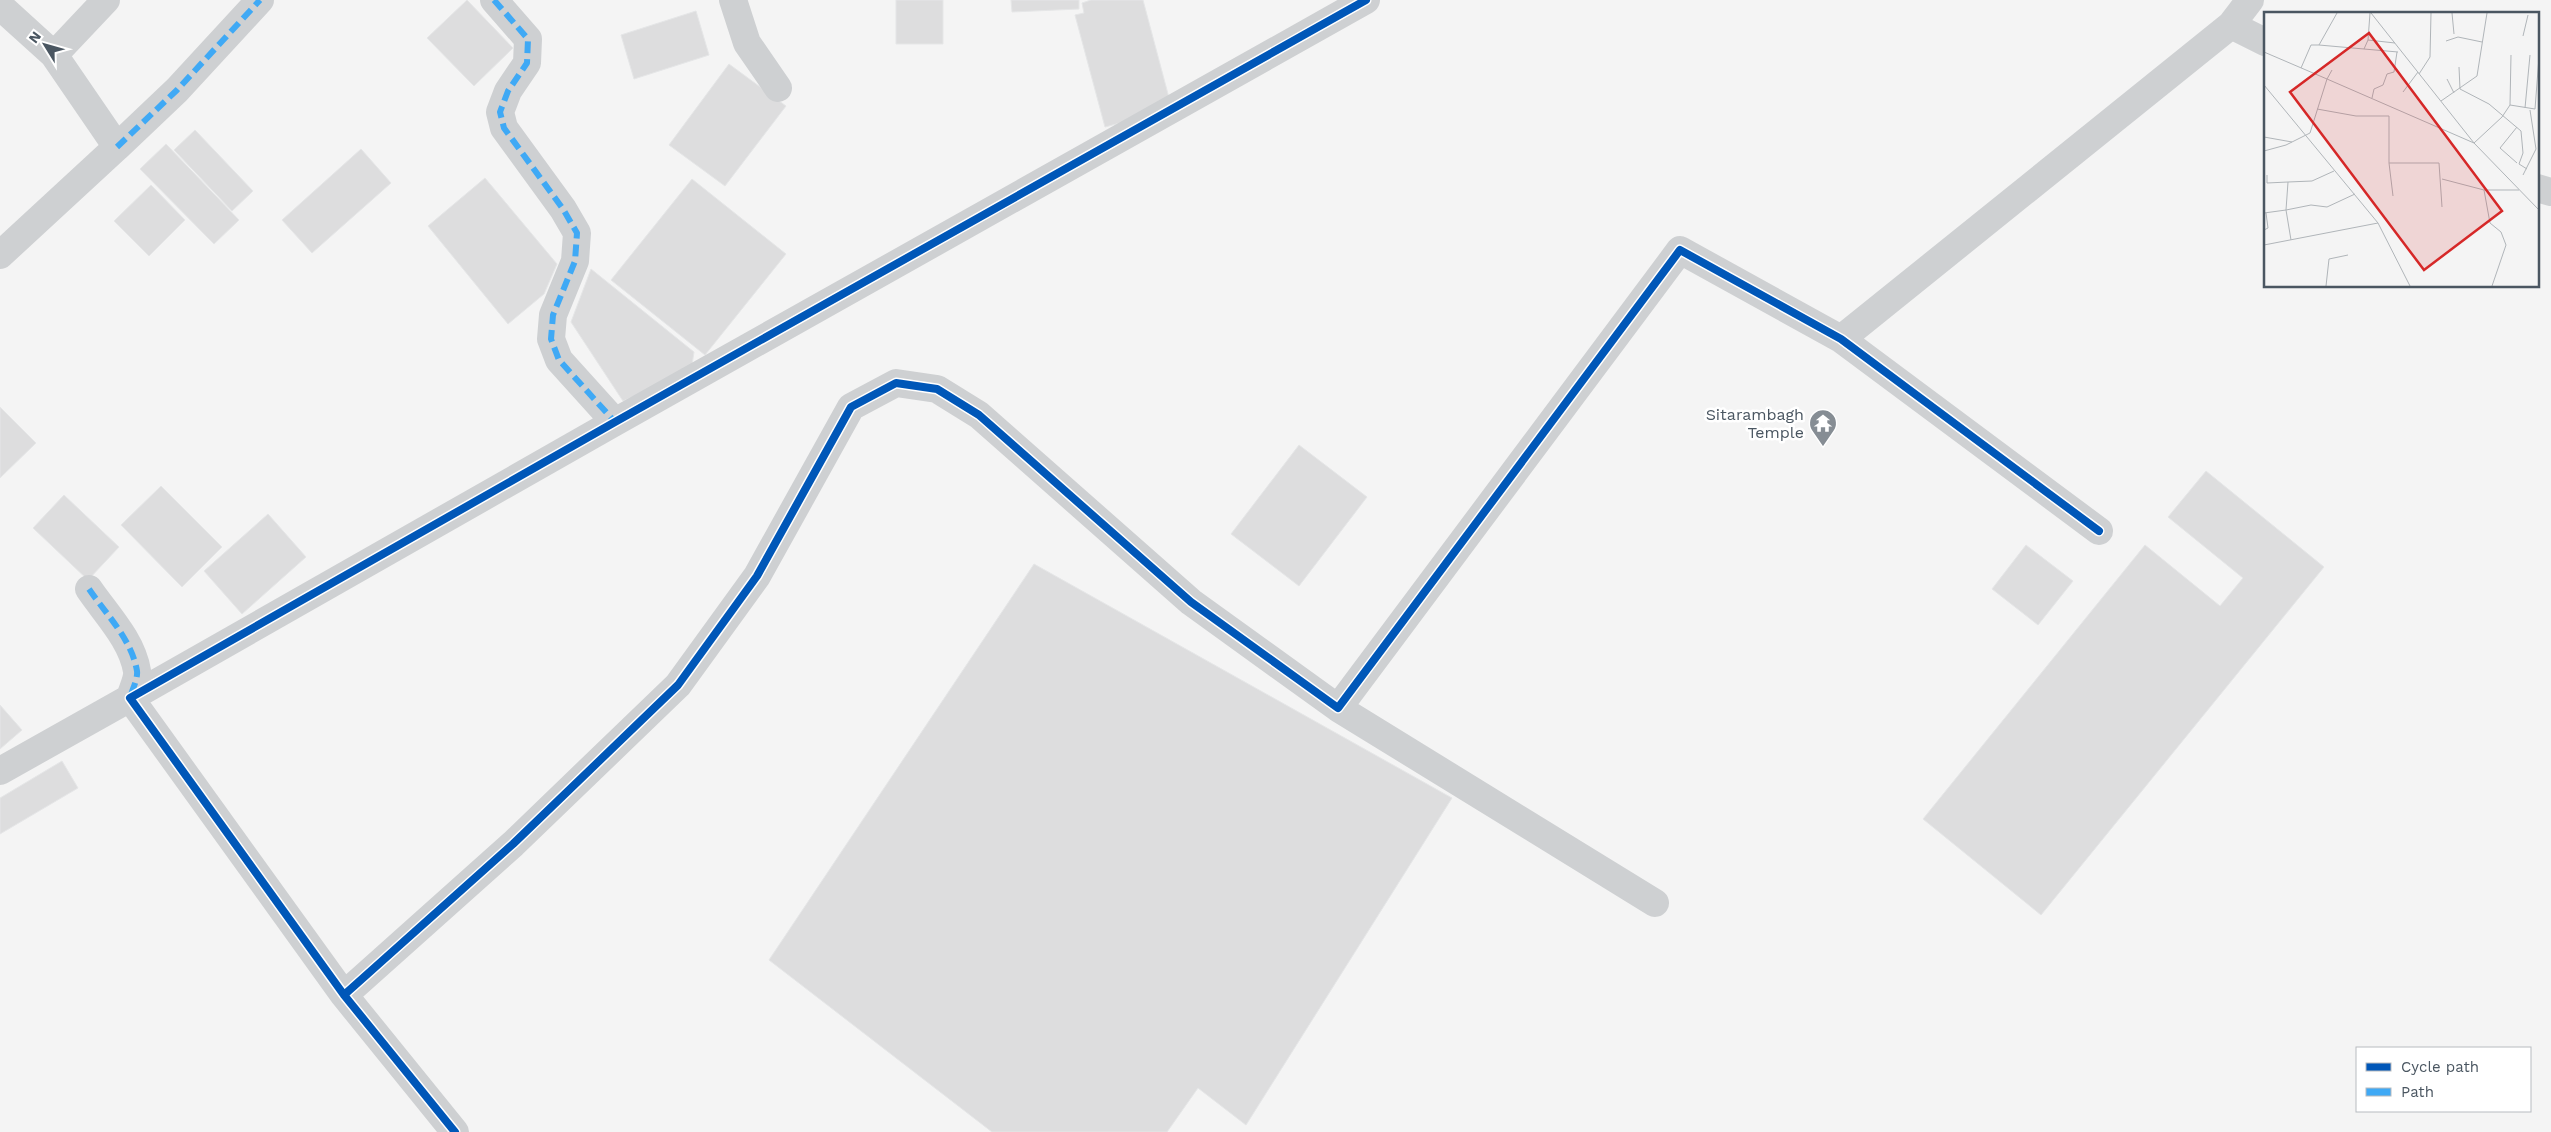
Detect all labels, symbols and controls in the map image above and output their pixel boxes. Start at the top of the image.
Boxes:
inset map [2264,12,2538,288]
north arrow [20,20,70,70]
text: N [25,28,44,46]
place label: Sitarambagh Temple [1706,405,1804,442]
temple icon: Sitarambagh Temple [1808,408,1838,447]
legend [2356,1047,2531,1112]
text: Cycle path [2401,1058,2479,1076]
text: Path [2401,1083,2434,1101]

